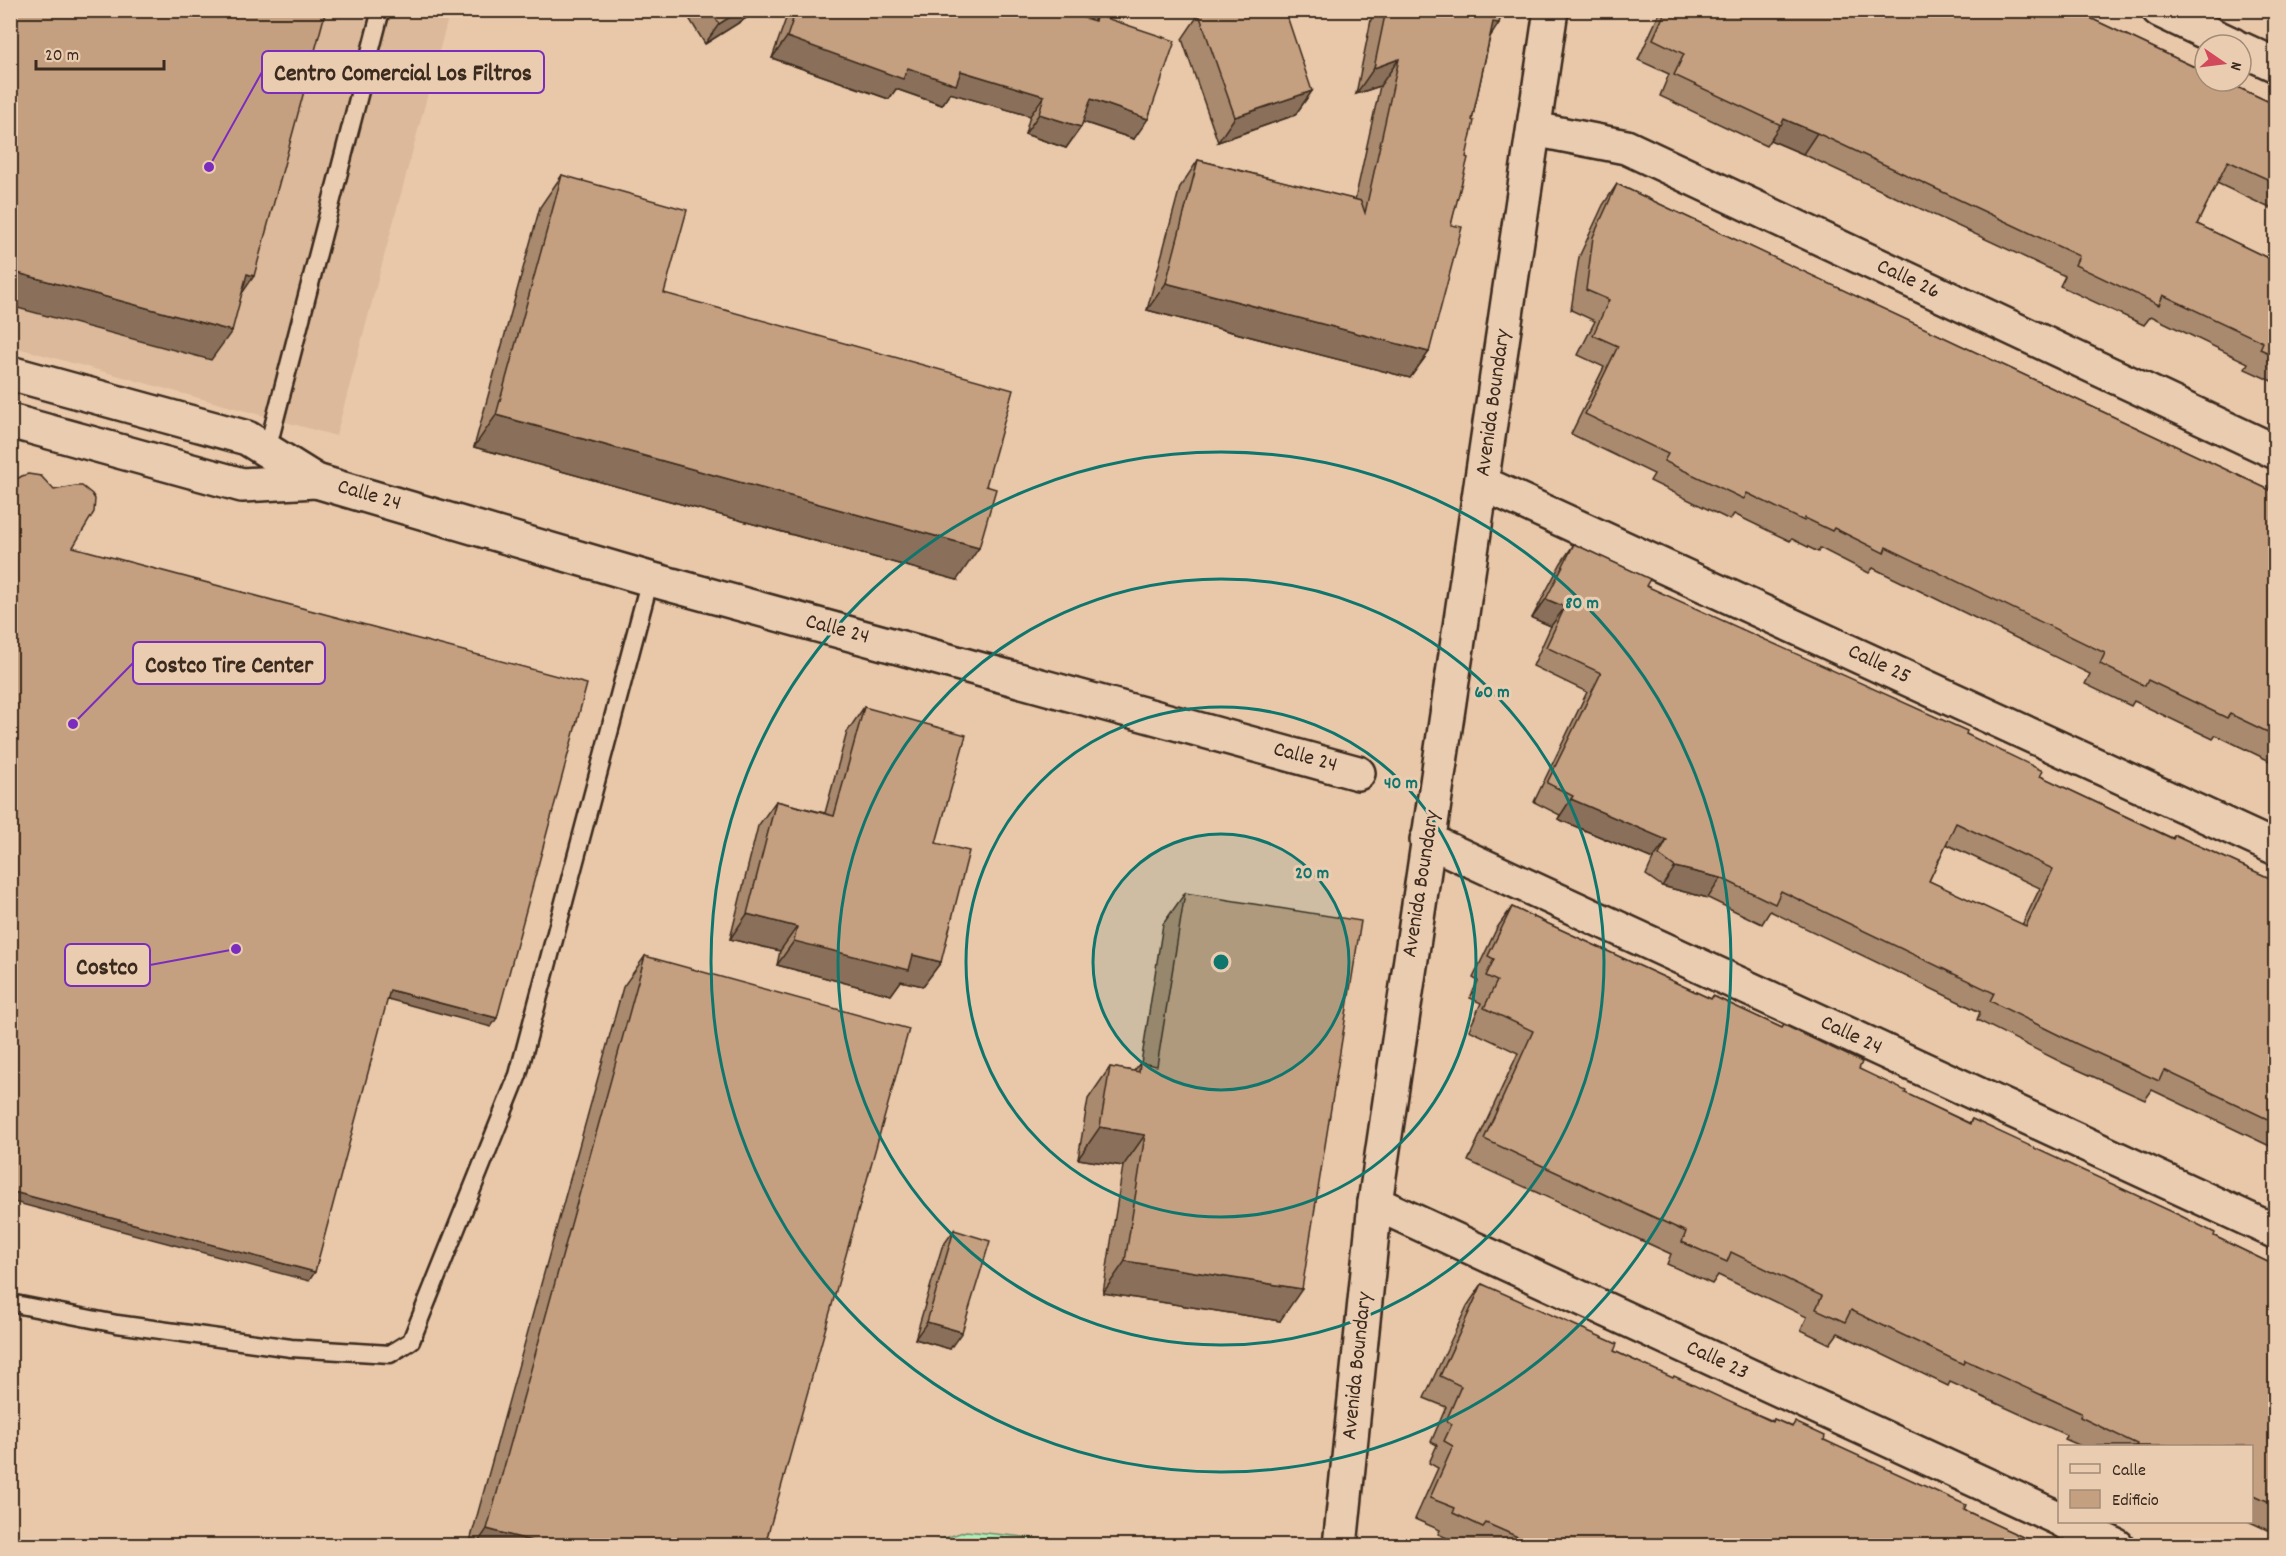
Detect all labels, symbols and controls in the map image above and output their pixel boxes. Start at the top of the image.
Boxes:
scale bar [36,33,164,71]
north arrow [2193,33,2253,93]
text: 20 m [45,44,79,69]
callout: Centro Comercial Los Filtros [262,51,544,93]
text: Centro Comercial Los Filtros [274,58,532,92]
text: N [2223,59,2247,73]
street label: Calle 26 [1871,252,1945,308]
street label: Avenida Boundary [1468,326,1520,479]
street label: Calle 24 [333,472,405,520]
text: 80 m [1565,592,1599,617]
street label: Calle 24 [802,607,872,653]
street label: Calle 25 [1842,637,1916,693]
callout: Costco Tire Center [133,642,325,684]
text: Costco Tire Center [145,650,314,684]
text: 60 m [1474,681,1510,706]
street label: Calle 24 [1270,735,1340,781]
text: 40 m [1384,772,1418,797]
street label: Avenida Boundary [1395,807,1449,960]
text: 20 m [1295,862,1329,887]
callout: Costco [65,944,150,986]
text: Costco [76,952,138,986]
centre of rings [1211,952,1231,972]
street label: Calle 24 [1815,1008,1887,1064]
street label: Avenida Boundary [1335,1290,1381,1441]
street label: Calle 23 [1681,1333,1753,1389]
legend [2058,1445,2253,1523]
text: Calle [2112,1459,2146,1484]
text: Edificio [2112,1489,2159,1514]

